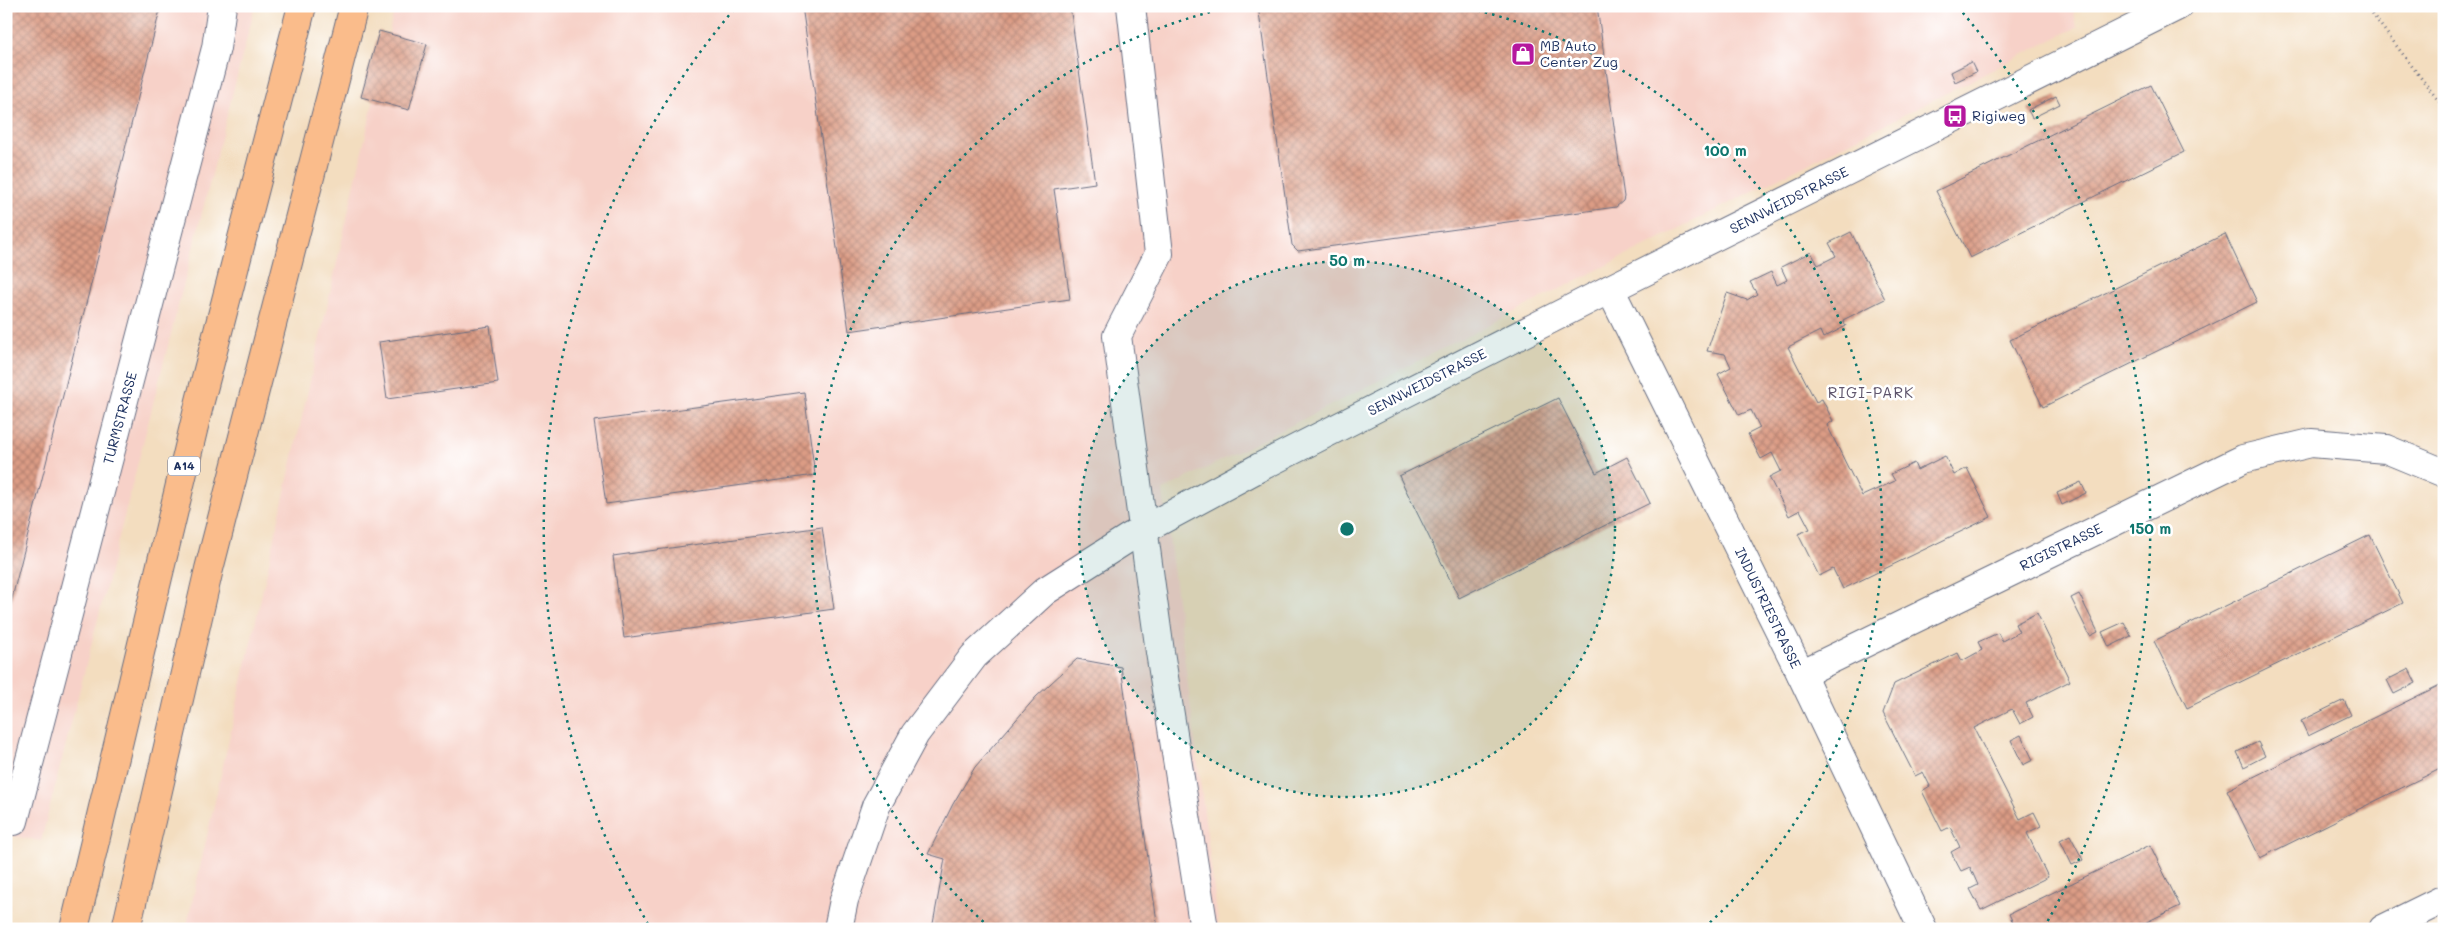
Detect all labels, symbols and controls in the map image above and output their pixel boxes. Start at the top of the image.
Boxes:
place label: MB Auto Center Zug [1540,36,1618,71]
shop icon: MB Auto Center Zug [1510,41,1536,67]
bus stop icon: Rigiweg [1942,103,1968,129]
place label: Rigiweg [1972,106,2025,125]
text: 100 m [1703,140,1747,160]
street label: SENNWEIDSTRASSE [1726,161,1851,238]
text: 50 m [1329,250,1365,270]
street label: SENNWEIDSTRASSE [1364,343,1489,420]
street label: TURMSTRASSE [98,369,141,466]
district label: RIGI-PARK [1828,382,1914,402]
road number: A14 [168,456,200,476]
street label: RIGISTRASSE [2016,518,2105,575]
text: 150 m [2129,518,2171,538]
centre of rings [1338,520,1356,538]
street label: INDUSTRIESTRASSE [1731,544,1806,671]

